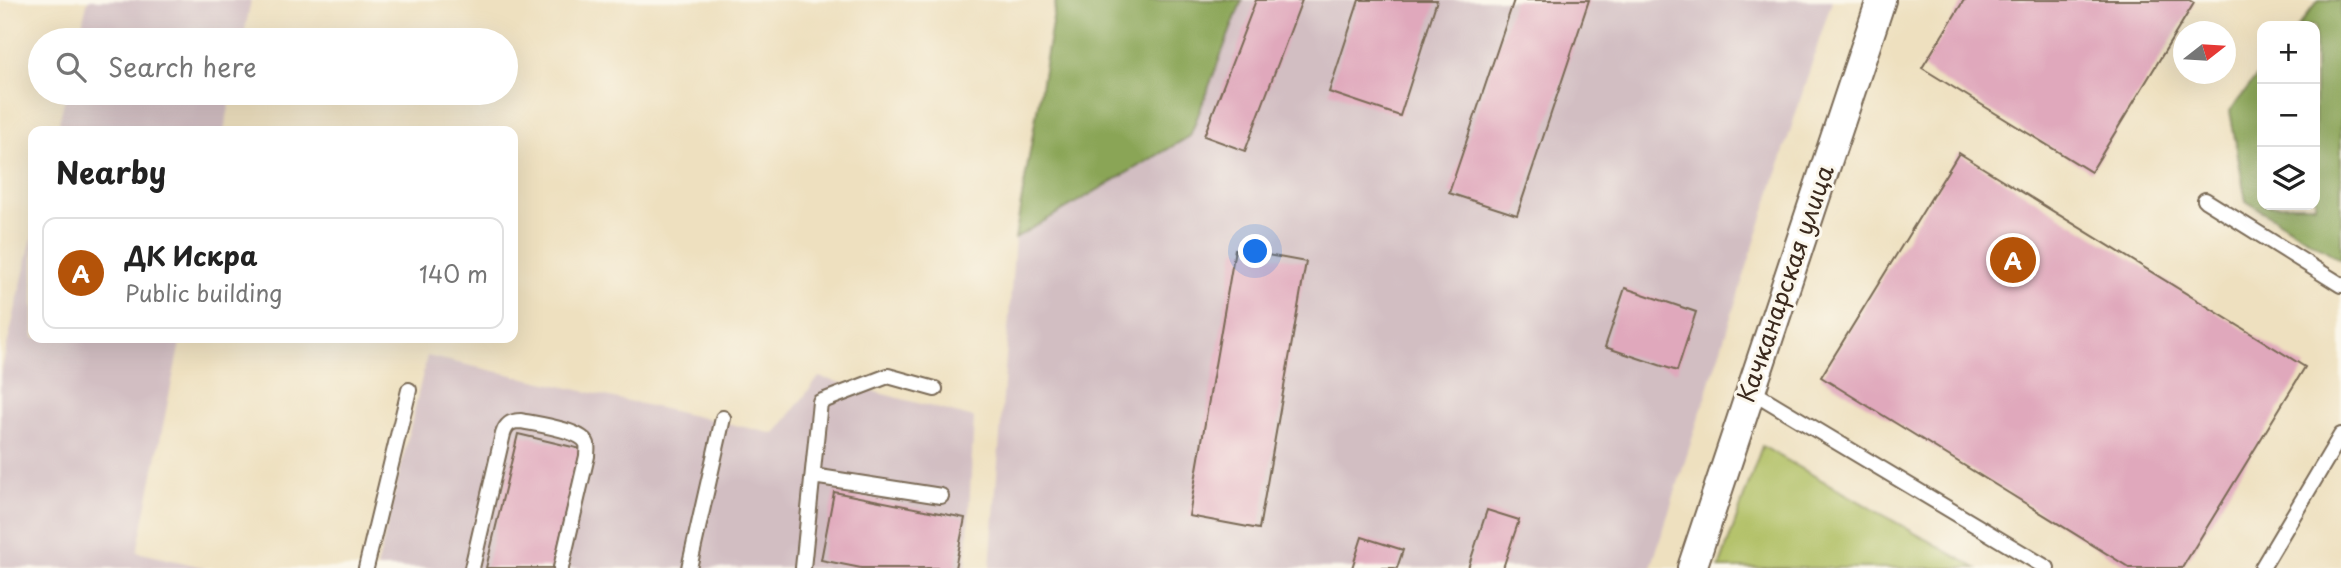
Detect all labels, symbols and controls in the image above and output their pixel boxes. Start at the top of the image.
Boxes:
north arrow [2173,21,2236,84]
map controls [2257,21,2320,210]
button: + [2257,21,2320,84]
search box [28,28,518,105]
text: Search here [108,47,257,86]
icon: search [52,48,90,86]
button: − [2257,84,2320,147]
button: layers [2257,147,2320,210]
text: Nearby [56,149,166,194]
street label: Качканарская улица [1727,160,1842,407]
your location [1238,234,1272,268]
pin: A [1990,234,2036,286]
text: ДК Искра [125,236,258,275]
text: A [72,256,90,291]
text: 140 m [419,256,488,291]
text: Public building [125,275,282,310]

